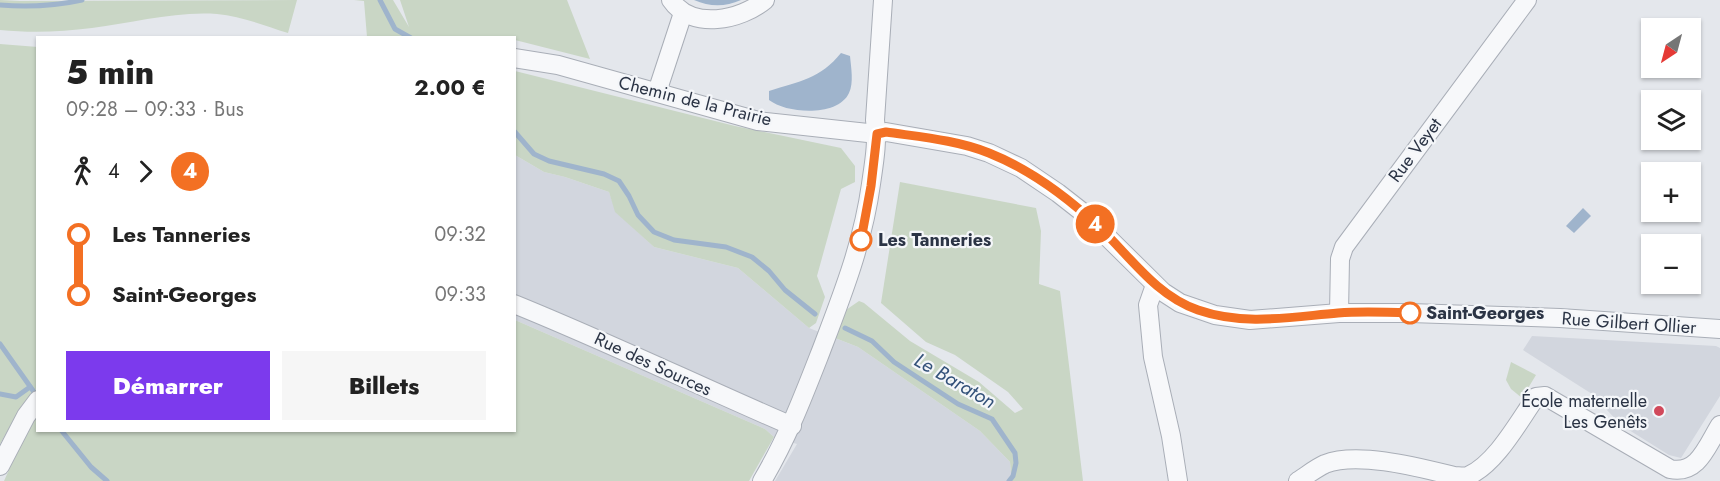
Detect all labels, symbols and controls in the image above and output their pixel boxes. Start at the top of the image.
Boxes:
north arrow [1641,18,1701,78]
map controls [1641,18,1701,294]
text: 5 min [66,49,154,96]
street label: Chemin de la Prairie [616,69,774,133]
text: 2.00 € [414,71,486,103]
button: layers [1641,90,1701,150]
text: 09:28 – 09:33 · Bus [66,95,244,124]
street label: Rue Veyet [1382,112,1448,188]
icon: walk [66,155,99,188]
icon: forward [129,155,162,188]
text: 4 [183,156,197,186]
text: 4 [108,157,120,186]
button: + [1641,162,1701,222]
line badge: 4 [1076,204,1114,244]
text: 4 [1088,209,1102,239]
text: Les Tanneries [112,218,251,250]
text: 09:32 [434,220,486,249]
place label: Les Tanneries [878,227,991,253]
marker: Les Tanneries [850,229,872,251]
button: − [1641,234,1701,294]
text: Saint-Georges [112,278,256,310]
text: 09:33 [435,280,486,309]
place label: Saint-Georges [1426,300,1544,326]
marker: Saint-Georges [1399,302,1421,324]
street label: Rue Gilbert Ollier [1561,305,1698,341]
street label: Rue des Sources [590,325,716,403]
water label: Le Baraton [909,346,1001,416]
button: Démarrer [66,351,270,420]
button: Billets [282,351,486,420]
place label: École maternelle Les Genêts [1521,388,1647,435]
marker: École maternelle Les Genêts [1652,404,1666,418]

